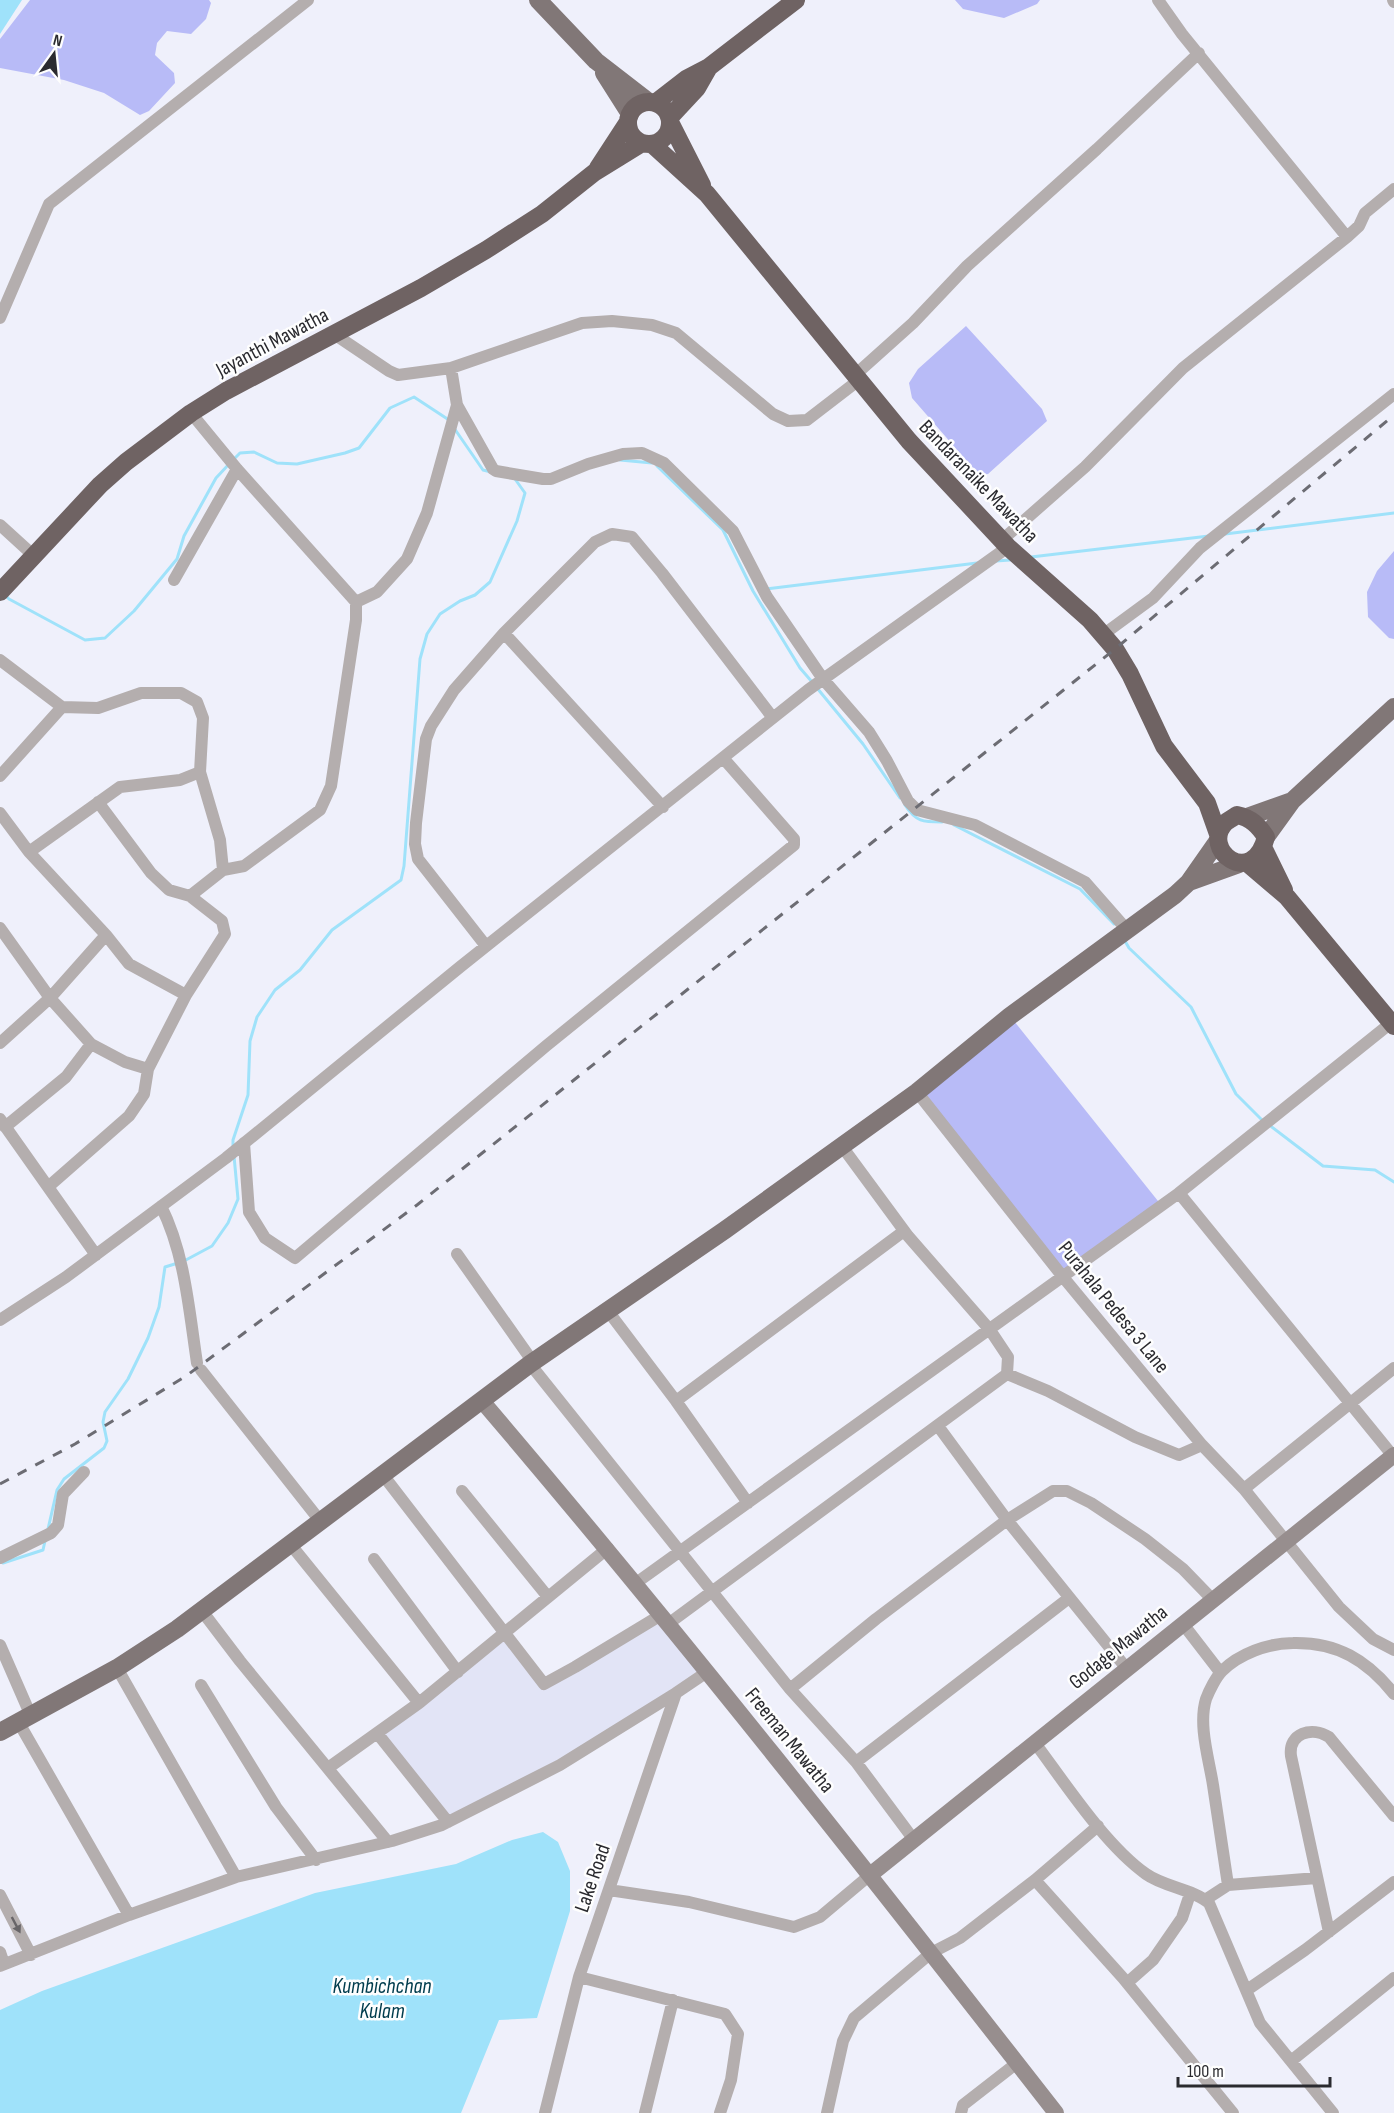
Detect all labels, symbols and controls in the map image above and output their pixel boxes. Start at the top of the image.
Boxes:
north arrow [24,24,84,84]
text: N [51,31,64,51]
street label: Jayanthi Mawatha [211,302,333,383]
street label: Bandaranaike Mawatha [914,415,1044,548]
street label: Purahala Pedesa 3 Lane [1053,1236,1174,1378]
street label: Godage Mawatha [1064,1600,1173,1695]
street label: Freeman Mawatha [740,1683,840,1798]
street label: Lake Road [569,1841,616,1915]
one-way arrow [10,1916,20,1934]
water label: Kumbichchan Kulam [332,1973,432,2025]
scale bar [1178,2050,1330,2088]
text: 100 m [1187,2061,1224,2082]

